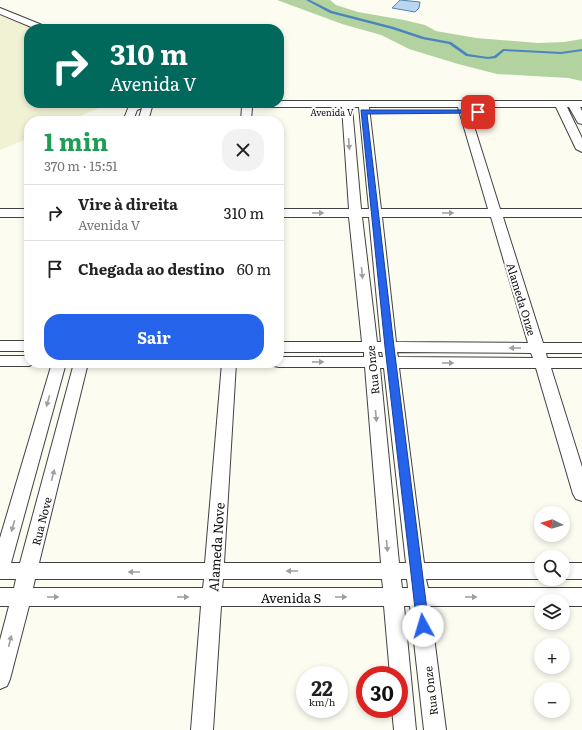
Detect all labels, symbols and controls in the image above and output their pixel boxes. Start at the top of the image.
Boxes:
text: 310 m [110,32,188,74]
icon: right [44,40,96,92]
text: Avenida V [110,70,197,97]
pin [461,95,495,129]
icon: arrive [467,101,489,123]
street label: Avenida V [310,105,354,119]
text: 1 min [44,123,108,158]
button: close [222,129,264,171]
one-way arrow [346,138,353,150]
text: 370 m · 15:51 [44,156,118,175]
text: Vire à direita [78,192,178,215]
text: 310 m [224,201,264,224]
icon: right [44,202,66,224]
one-way arrow [312,210,325,216]
one-way arrow [442,210,455,216]
text: Avenida V [78,215,140,234]
text: Chegada ao destino [78,257,225,280]
text: 60 m [237,257,271,280]
icon: arrive [44,258,66,280]
street label: Alameda Onze [503,261,541,338]
one-way arrow [359,267,365,279]
button: Sair [44,314,264,360]
street label: Rua Onze [361,344,383,395]
one-way arrow [508,345,521,351]
one-way arrow [312,359,325,365]
one-way arrow [442,360,455,366]
one-way arrow [45,395,51,407]
one-way arrow [373,410,380,422]
one-way arrow [50,469,56,481]
street label: Rua Nove [27,495,55,547]
street label: Alameda Nove [203,502,229,592]
north arrow [534,506,570,542]
map controls [534,506,570,718]
one-way arrow [9,519,15,532]
one-way arrow [384,540,391,552]
button: search [534,550,570,586]
one-way arrow [285,568,298,574]
one-way arrow [127,569,140,575]
street label: Avenida S [261,588,322,607]
one-way arrow [47,594,60,600]
one-way arrow [177,594,190,600]
one-way arrow [335,594,348,600]
one-way arrow [465,594,478,600]
button: layers [534,594,570,630]
position arrow [402,605,444,647]
one-way arrow [7,635,13,647]
button: + [534,638,570,674]
street label: Rua Onze [419,665,441,716]
speed limit sign: 30 [356,666,408,718]
text: 22 [311,672,333,702]
button: − [534,682,570,718]
text: km/h [309,694,335,709]

